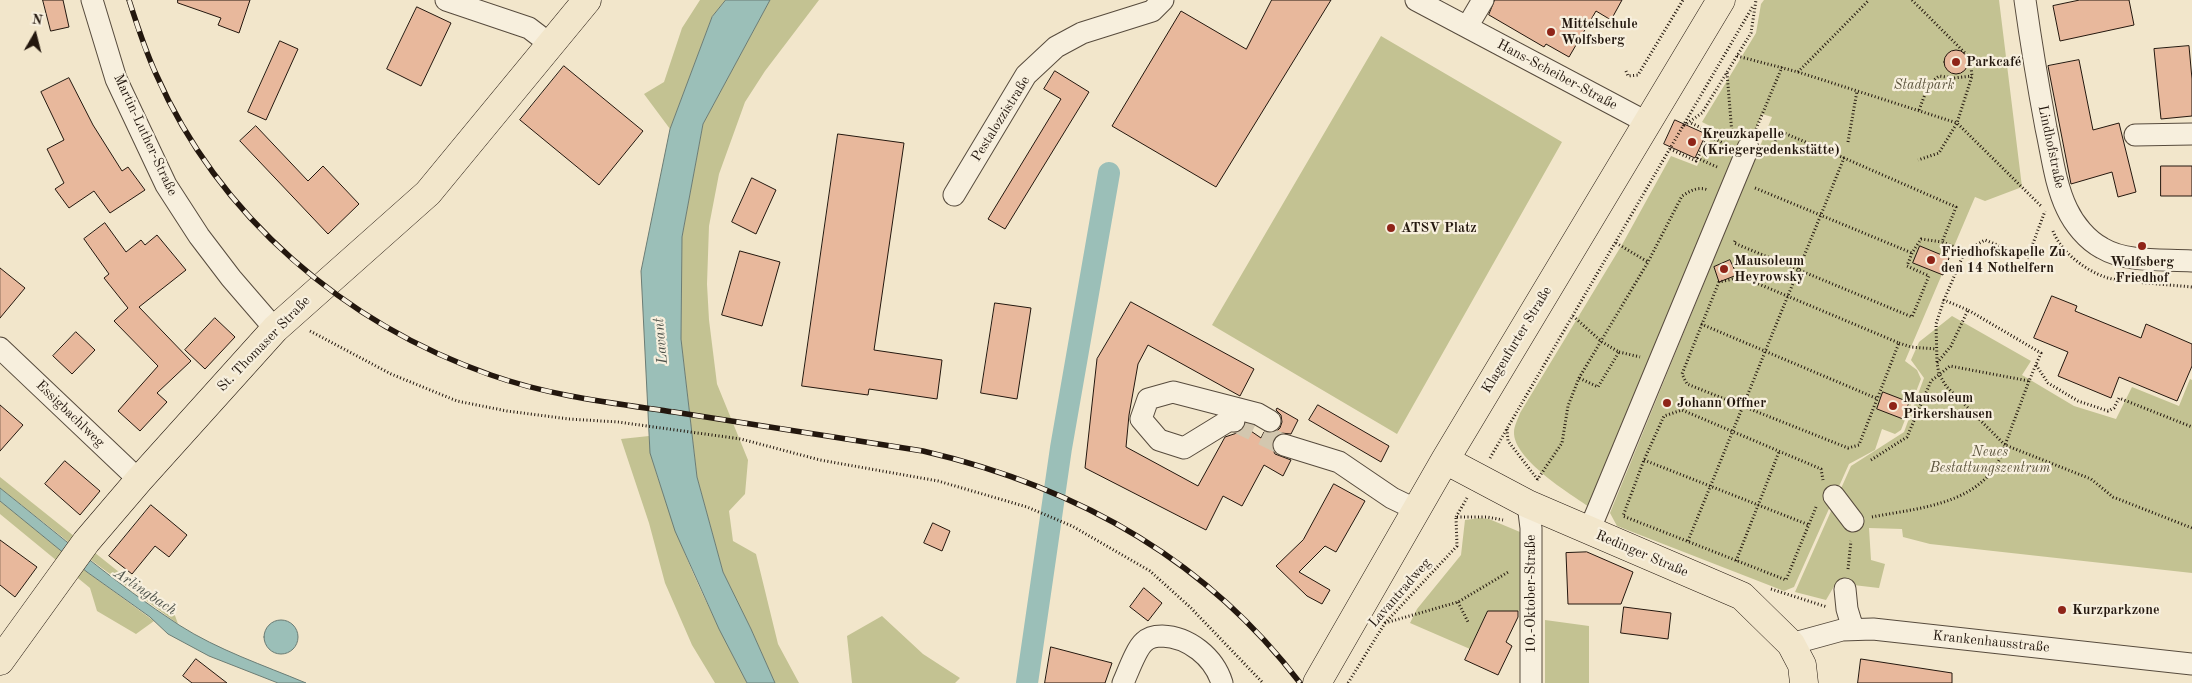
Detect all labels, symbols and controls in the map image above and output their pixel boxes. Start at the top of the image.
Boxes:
north arrow [10,10,60,60]
text: N [31,12,43,28]
place label: Mittelschule Wolfsberg [1561,16,1638,48]
marker: Mittelschule Wolfsberg [1545,26,1557,38]
street label: Hans-Scheiber-Straße [1494,36,1620,114]
place label: Parkcafé [1966,54,2021,70]
marker: Parkcafé [1950,56,1962,68]
street label: Martin-Luther-Straße [109,71,181,199]
street label: Pestalozzistraße [968,73,1034,165]
park label: Stadtpark [1894,77,1954,93]
street label: Lindhofstraße [2034,104,2068,190]
place label: Kreuzkapelle (Kriegergedenkstätte) [1702,126,1840,158]
marker: Kreuzkapelle (Kriegergedenkstätte) [1686,136,1698,148]
place label: ATSV Platz [1401,220,1477,236]
marker: ATSV Platz [1385,222,1397,234]
marker: Wolfsberg Friedhof [2136,240,2148,252]
place label: Friedhofskapelle Zu den 14 Nothelfern [1941,244,2066,276]
place label: Mausoleum Heyrowsky [1734,253,1804,286]
marker: Friedhofskapelle Zu den 14 Nothelfern [1925,254,1937,266]
place label: Wolfsberg Friedhof [2110,254,2174,286]
marker: Mausoleum Heyrowsky [1718,263,1730,275]
street label: Klagenfurter Straße [1478,284,1556,396]
street label: St. Thomaser Straße [214,293,314,395]
water label: Lavant [650,317,672,365]
street label: Essigbachlweg [32,377,108,451]
place label: Mausoleum Pirkershausen [1903,390,1993,422]
place label: Johann Offner [1677,395,1766,411]
marker: Johann Offner [1661,397,1673,409]
marker: Mausoleum Pirkershausen [1887,400,1899,412]
park label: Neues Bestattungszentrum [1930,444,2050,477]
street label: Redinger Straße [1593,527,1691,581]
street label: 10.-Oktober-Straße [1523,535,1539,653]
street label: Lavantradweg [1365,555,1435,631]
water label: Arlingbach [110,564,180,620]
place label: Kurzparkzone [2072,602,2160,618]
marker: Kurzparkzone [2056,604,2068,616]
street label: Krankenhausstraße [1932,627,2050,657]

